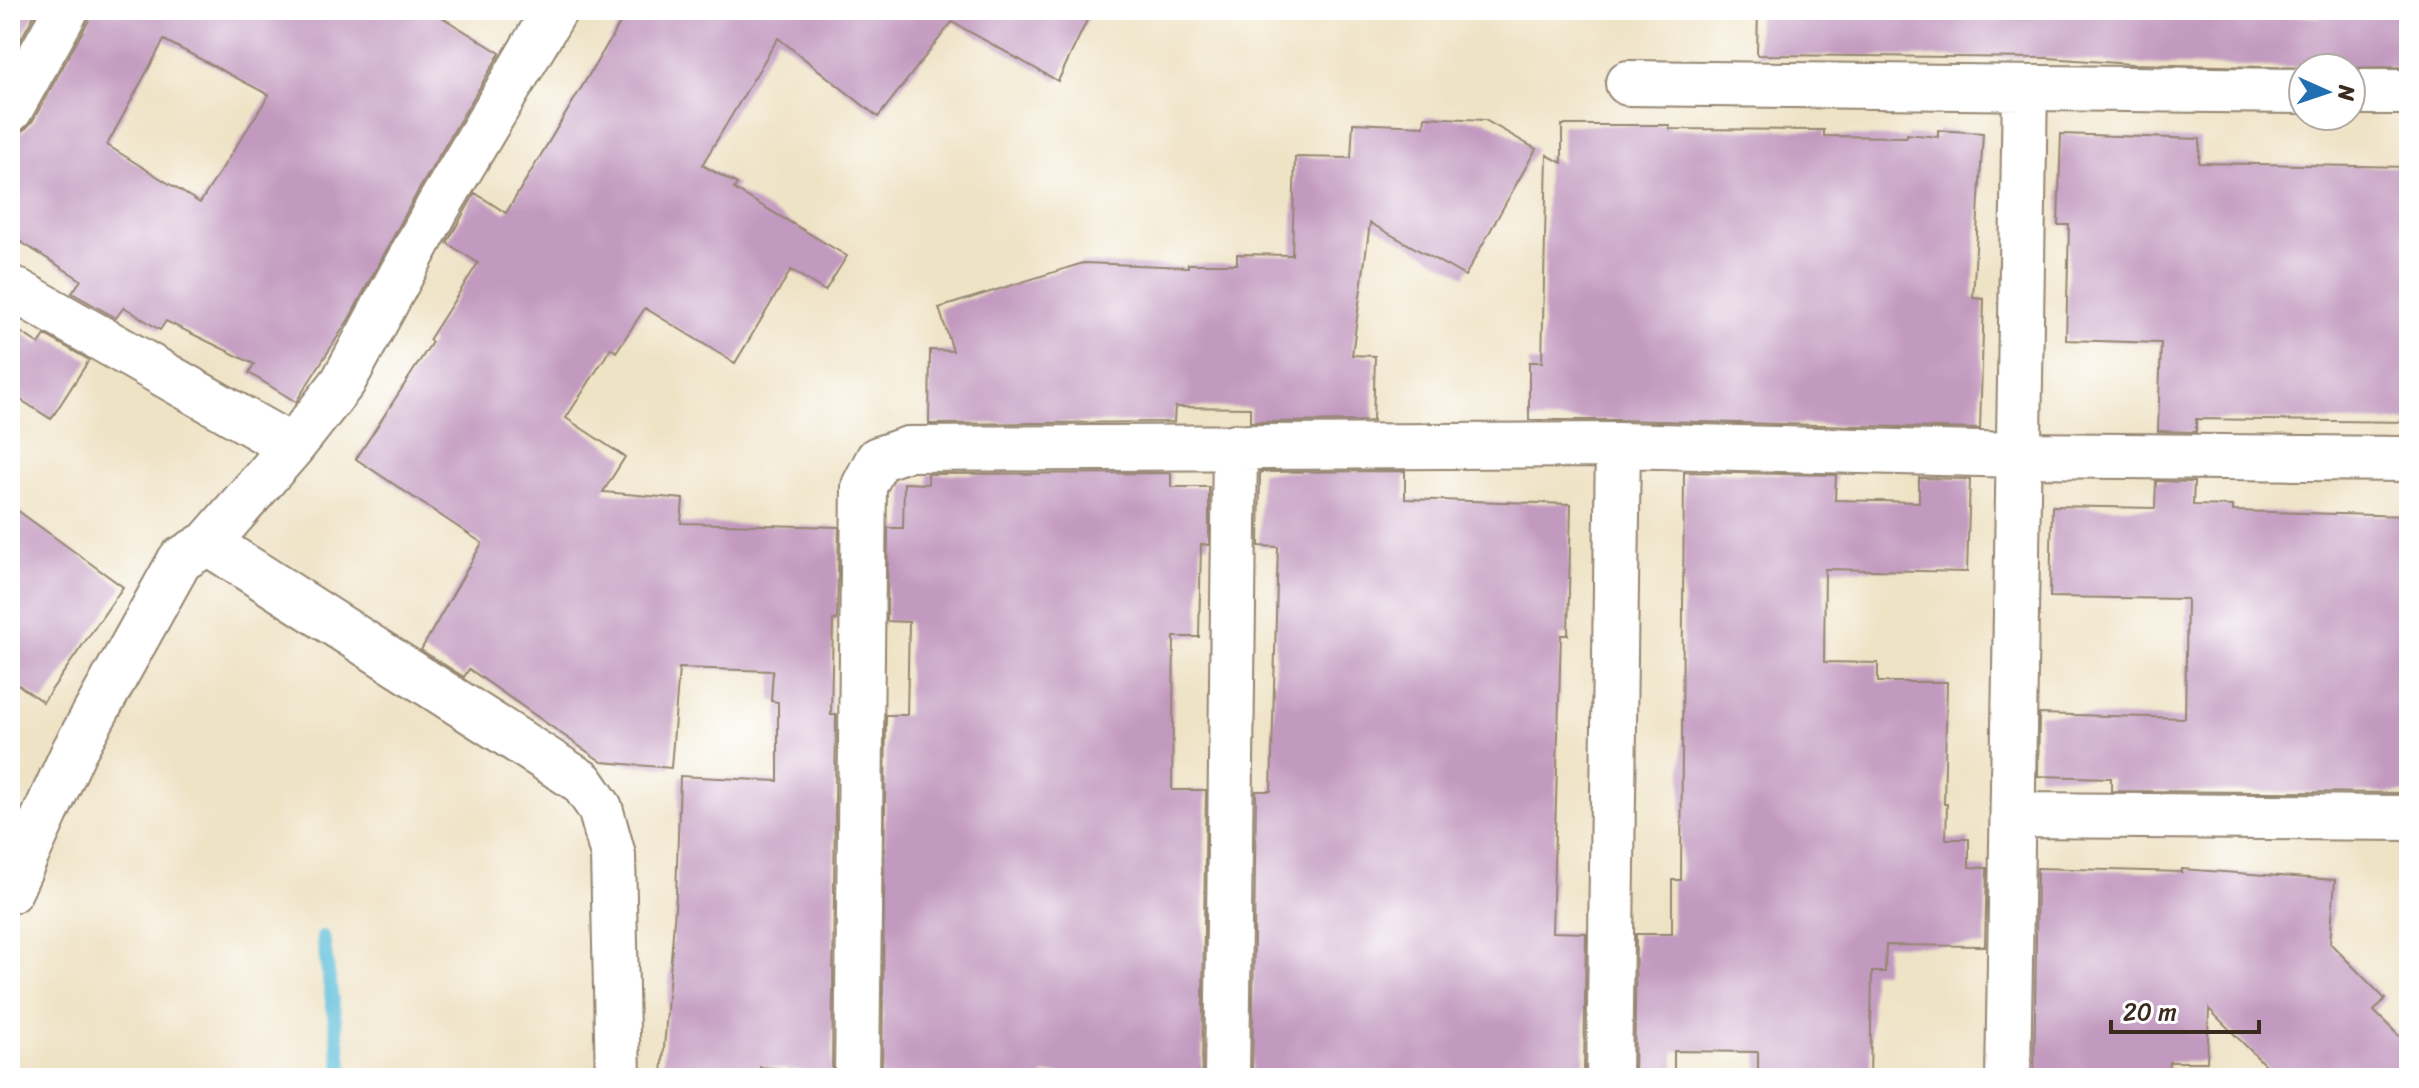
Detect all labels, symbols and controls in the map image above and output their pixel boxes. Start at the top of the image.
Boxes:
north arrow [2287,52,2367,132]
text: N [2327,83,2366,102]
scale bar [2111,984,2259,1034]
text: 20 m [2123,991,2177,1033]

